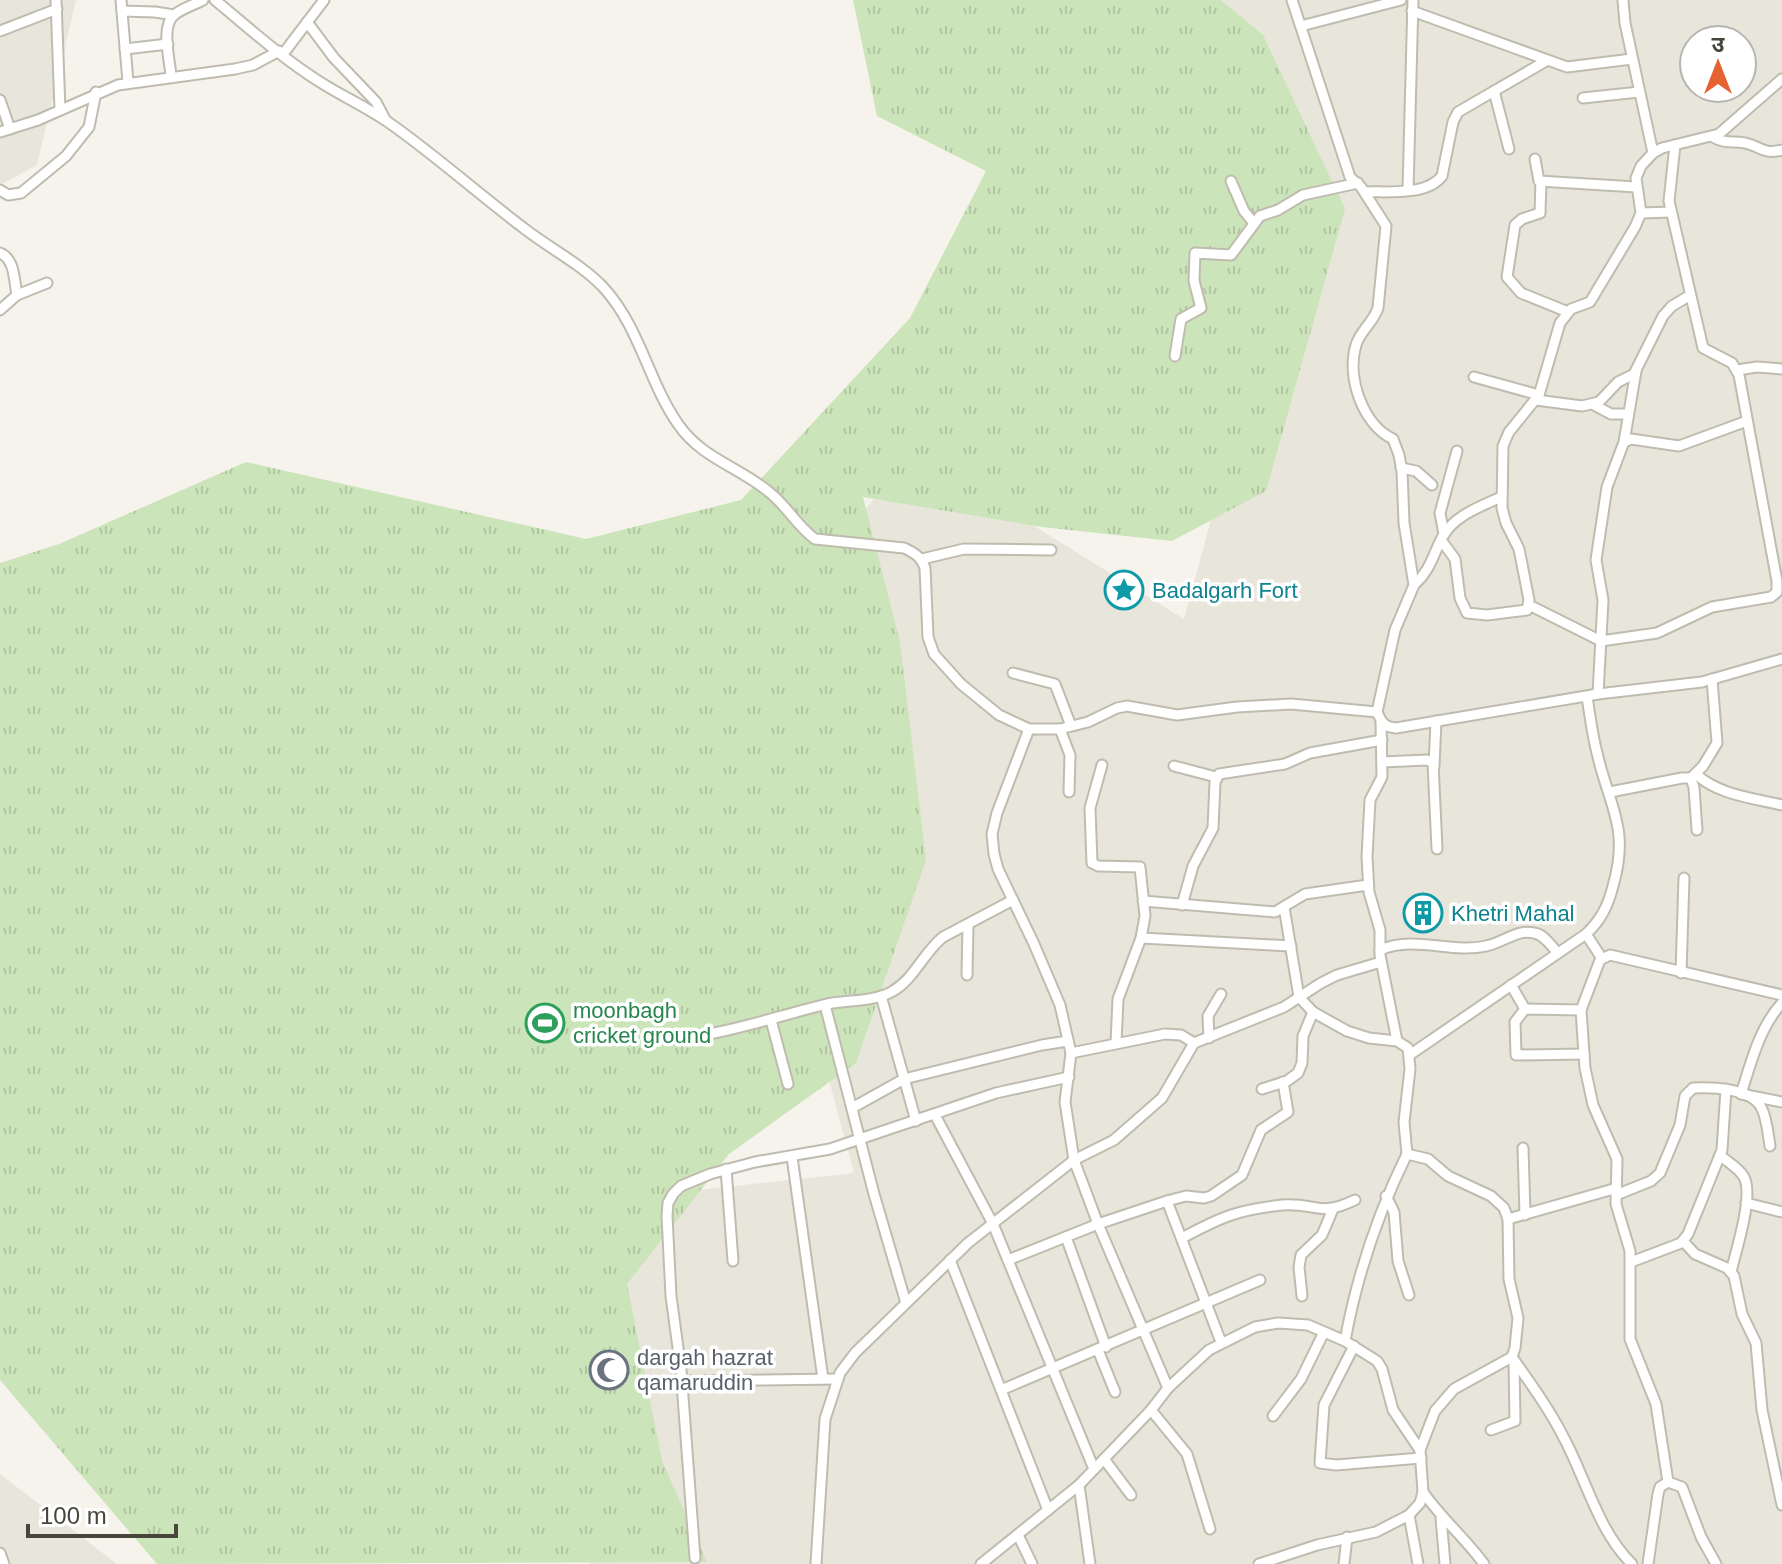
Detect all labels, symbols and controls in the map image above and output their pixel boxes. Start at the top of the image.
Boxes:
north arrow [1678,24,1758,104]
text: उ [1712,32,1726,57]
place icon: Badalgarh Fort [1103,569,1145,611]
place label: Badalgarh Fort [1152,578,1298,603]
building icon: Khetri Mahal [1402,892,1444,934]
place label: Khetri Mahal [1451,901,1575,926]
place label: moonbagh cricket ground [573,998,711,1048]
sports icon: moonbagh cricket ground [524,1002,566,1044]
place label: dargah hazrat qamaruddin [637,1345,773,1395]
mosque icon: dargah hazrat qamaruddin [588,1349,630,1391]
scale bar [28,1488,176,1538]
text: 100 m [40,1502,107,1529]

